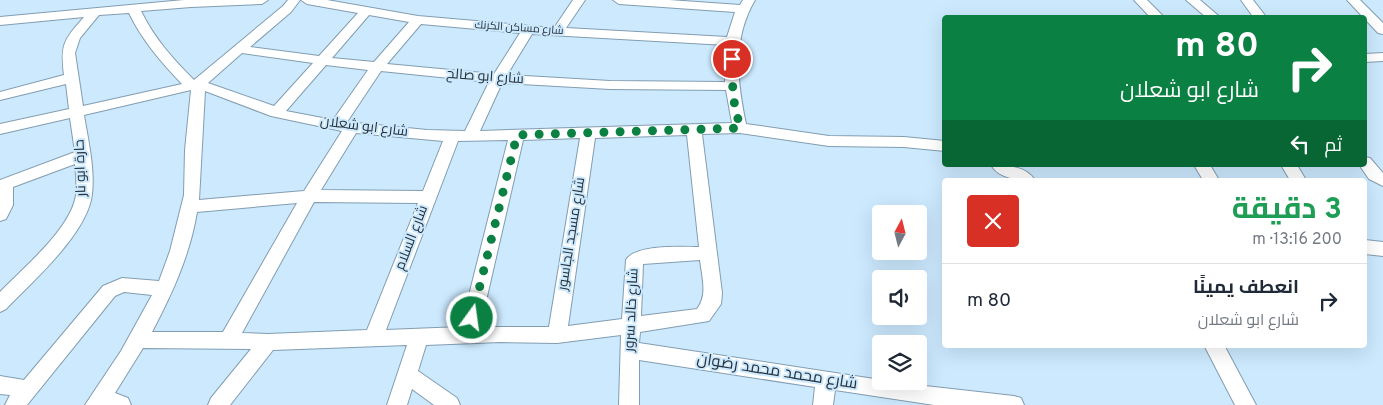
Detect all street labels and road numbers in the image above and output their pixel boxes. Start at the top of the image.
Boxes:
street label: شارع مساكن الكرنك [474,18,564,38]
street label: شارع ابو صالح [446,66,524,88]
street label: شارع ابو شعلان [319,113,409,141]
street label: حارة ابو نار [72,139,91,198]
street label: شارع مسجد الجاسور [555,176,589,293]
street label: شارع السلام [392,203,432,273]
street label: شارع خالد سرور [621,268,643,353]
street label: شارع محمد محمد رضوان [695,349,859,395]

